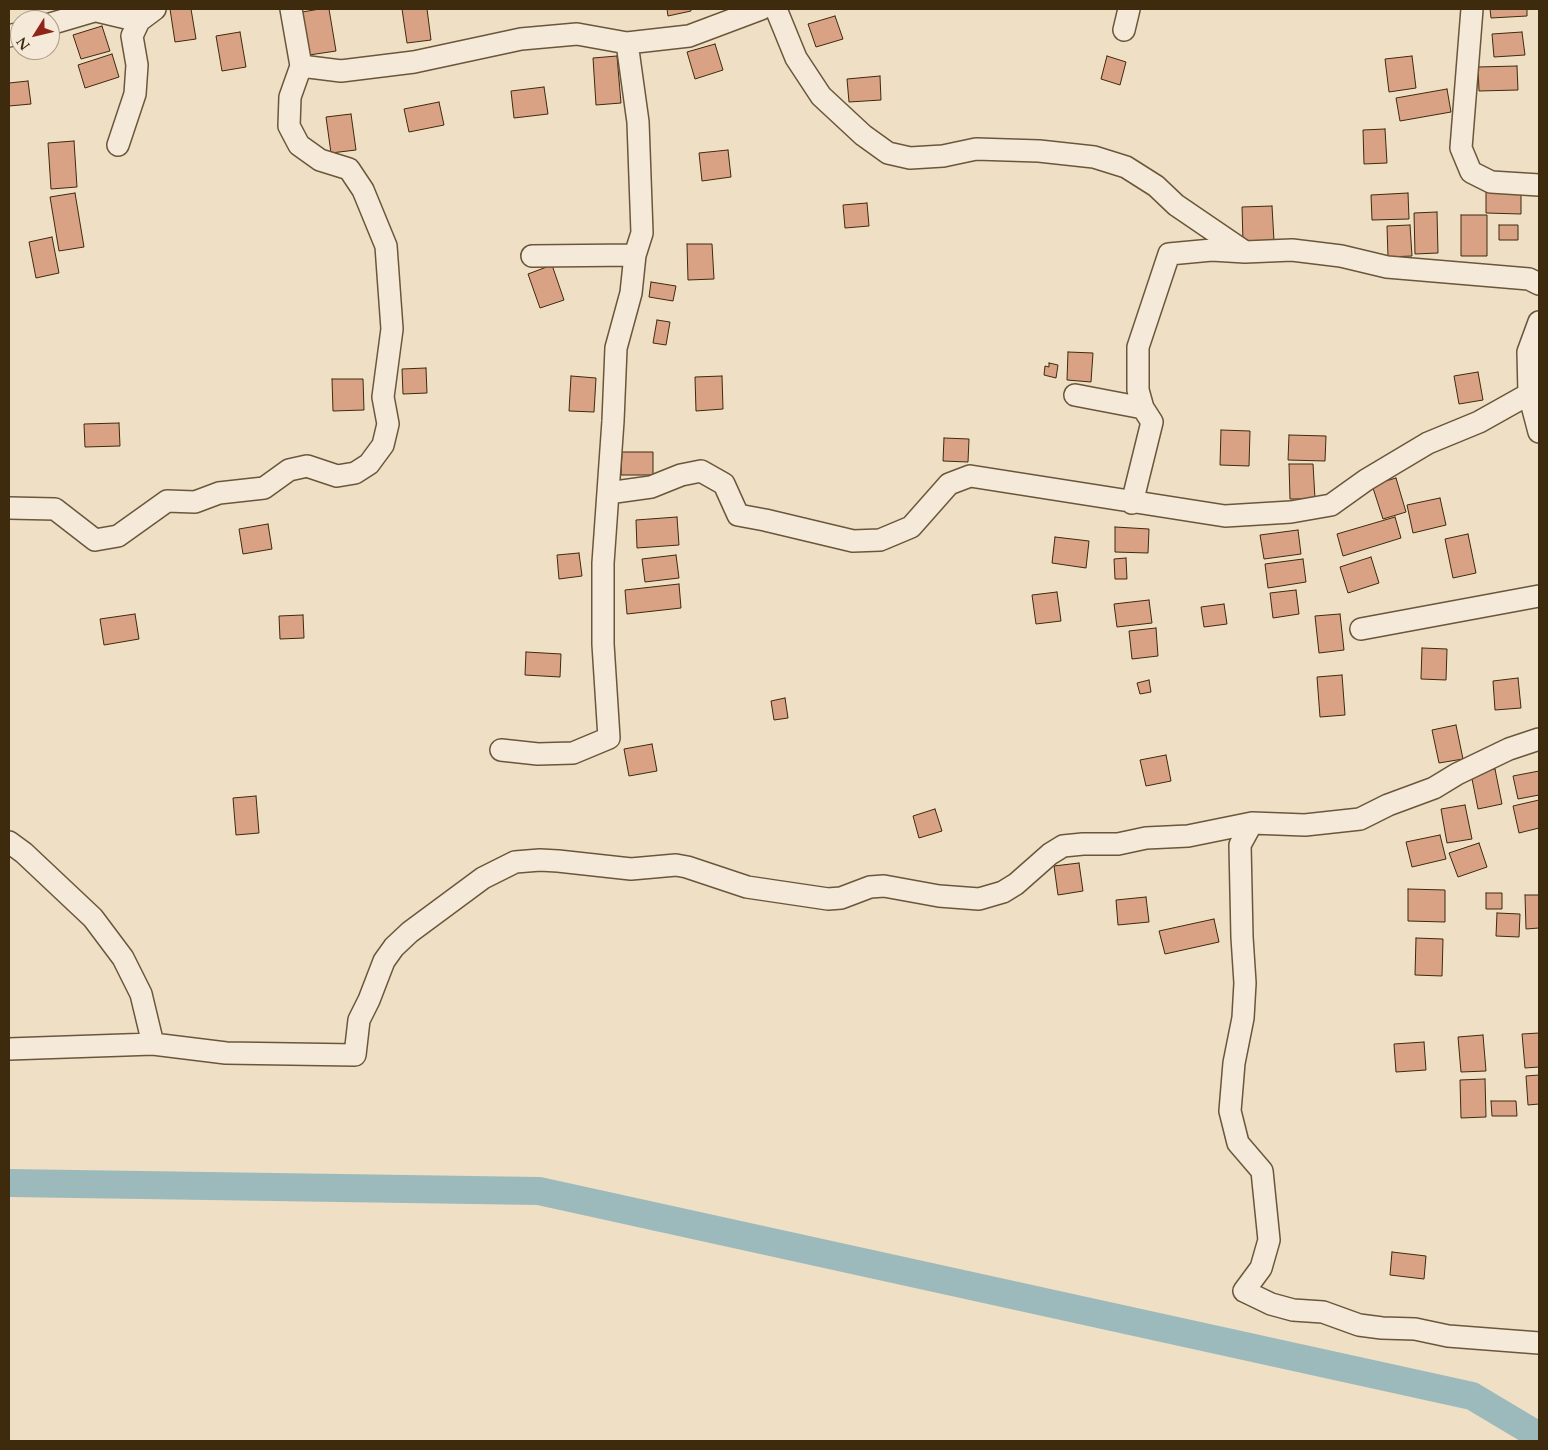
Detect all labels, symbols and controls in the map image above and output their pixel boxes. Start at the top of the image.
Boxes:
north arrow [10,10,60,60]
text: N [12,33,35,54]

